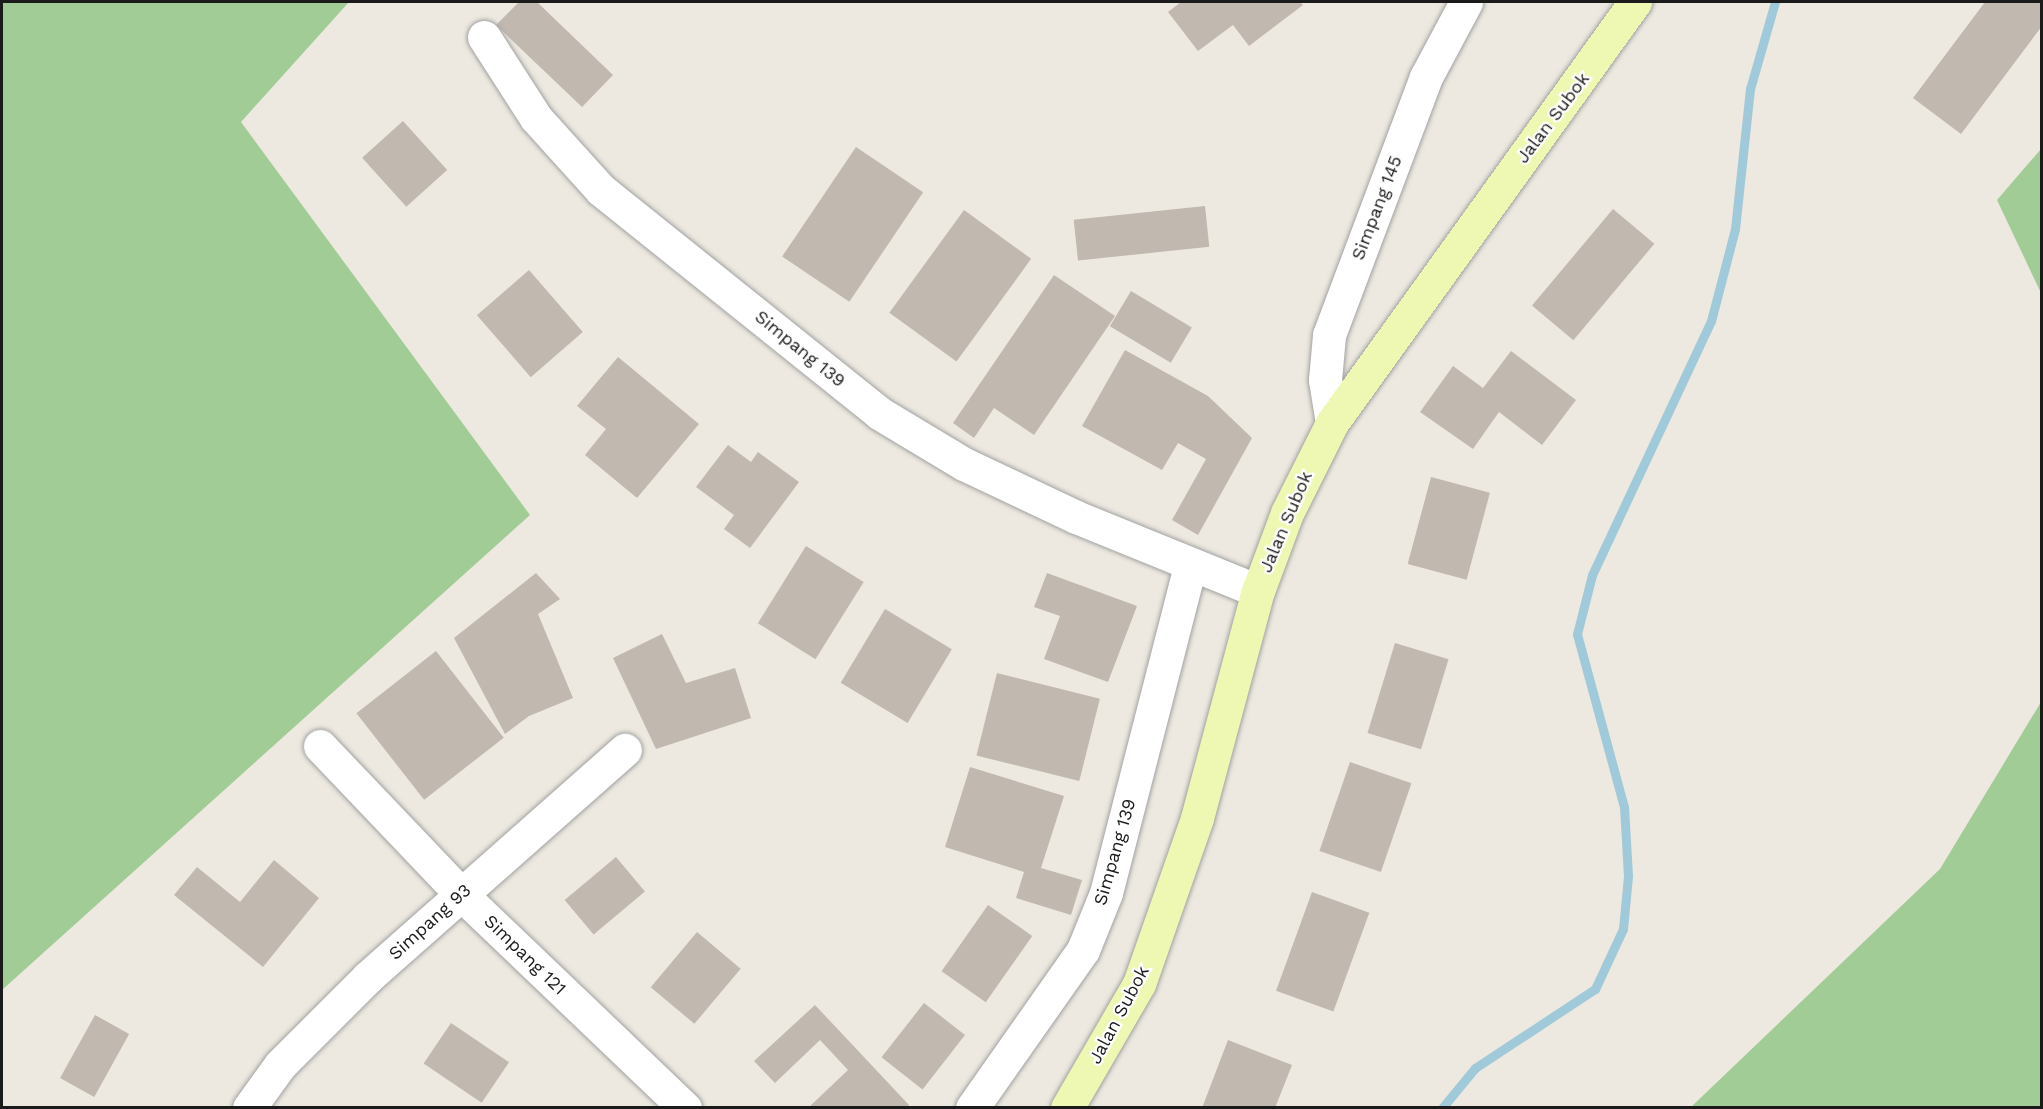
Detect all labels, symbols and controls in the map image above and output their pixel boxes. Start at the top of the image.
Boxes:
street label: Jalan Subok [1512,68,1594,168]
street label: Simpang 145 [1347,153,1407,263]
street label: Simpang 139 [750,306,850,392]
street label: Jalan Subok [1255,468,1317,576]
street label: Simpang 139 [1089,796,1141,908]
street label: Simpang 93 [385,880,475,964]
street label: Simpang 121 [479,910,571,1000]
street label: Jalan Subok [1084,962,1154,1068]

